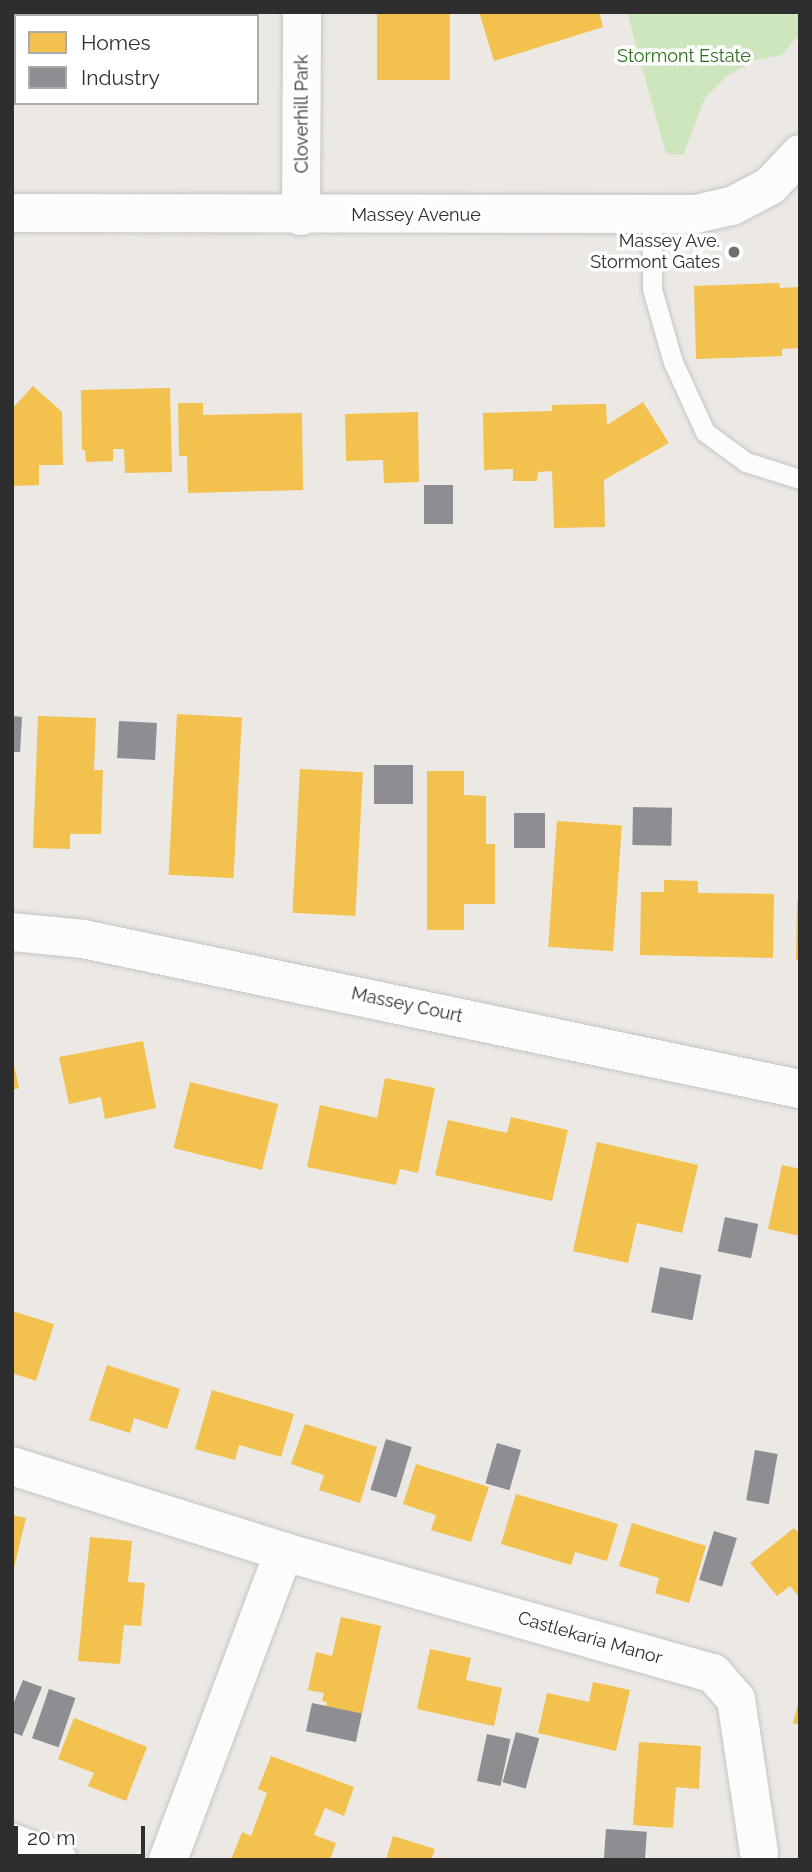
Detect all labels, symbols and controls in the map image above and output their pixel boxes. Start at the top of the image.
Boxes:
legend [14,14,259,105]
text: Homes [81,30,151,55]
park label: Stormont Estate [617,45,751,67]
street label: Cloverhill Park [291,54,313,174]
text: Industry [81,65,160,90]
street label: Massey Avenue [351,204,481,226]
place label: Massey Ave. Stormont Gates [590,231,720,274]
marker: Massey Ave. Stormont Gates [726,244,742,260]
street label: Massey Court [349,983,465,1027]
street label: Castlekaria Manor [515,1607,665,1669]
scale bar [18,1812,149,1856]
text: 20 m [27,1825,75,1850]

